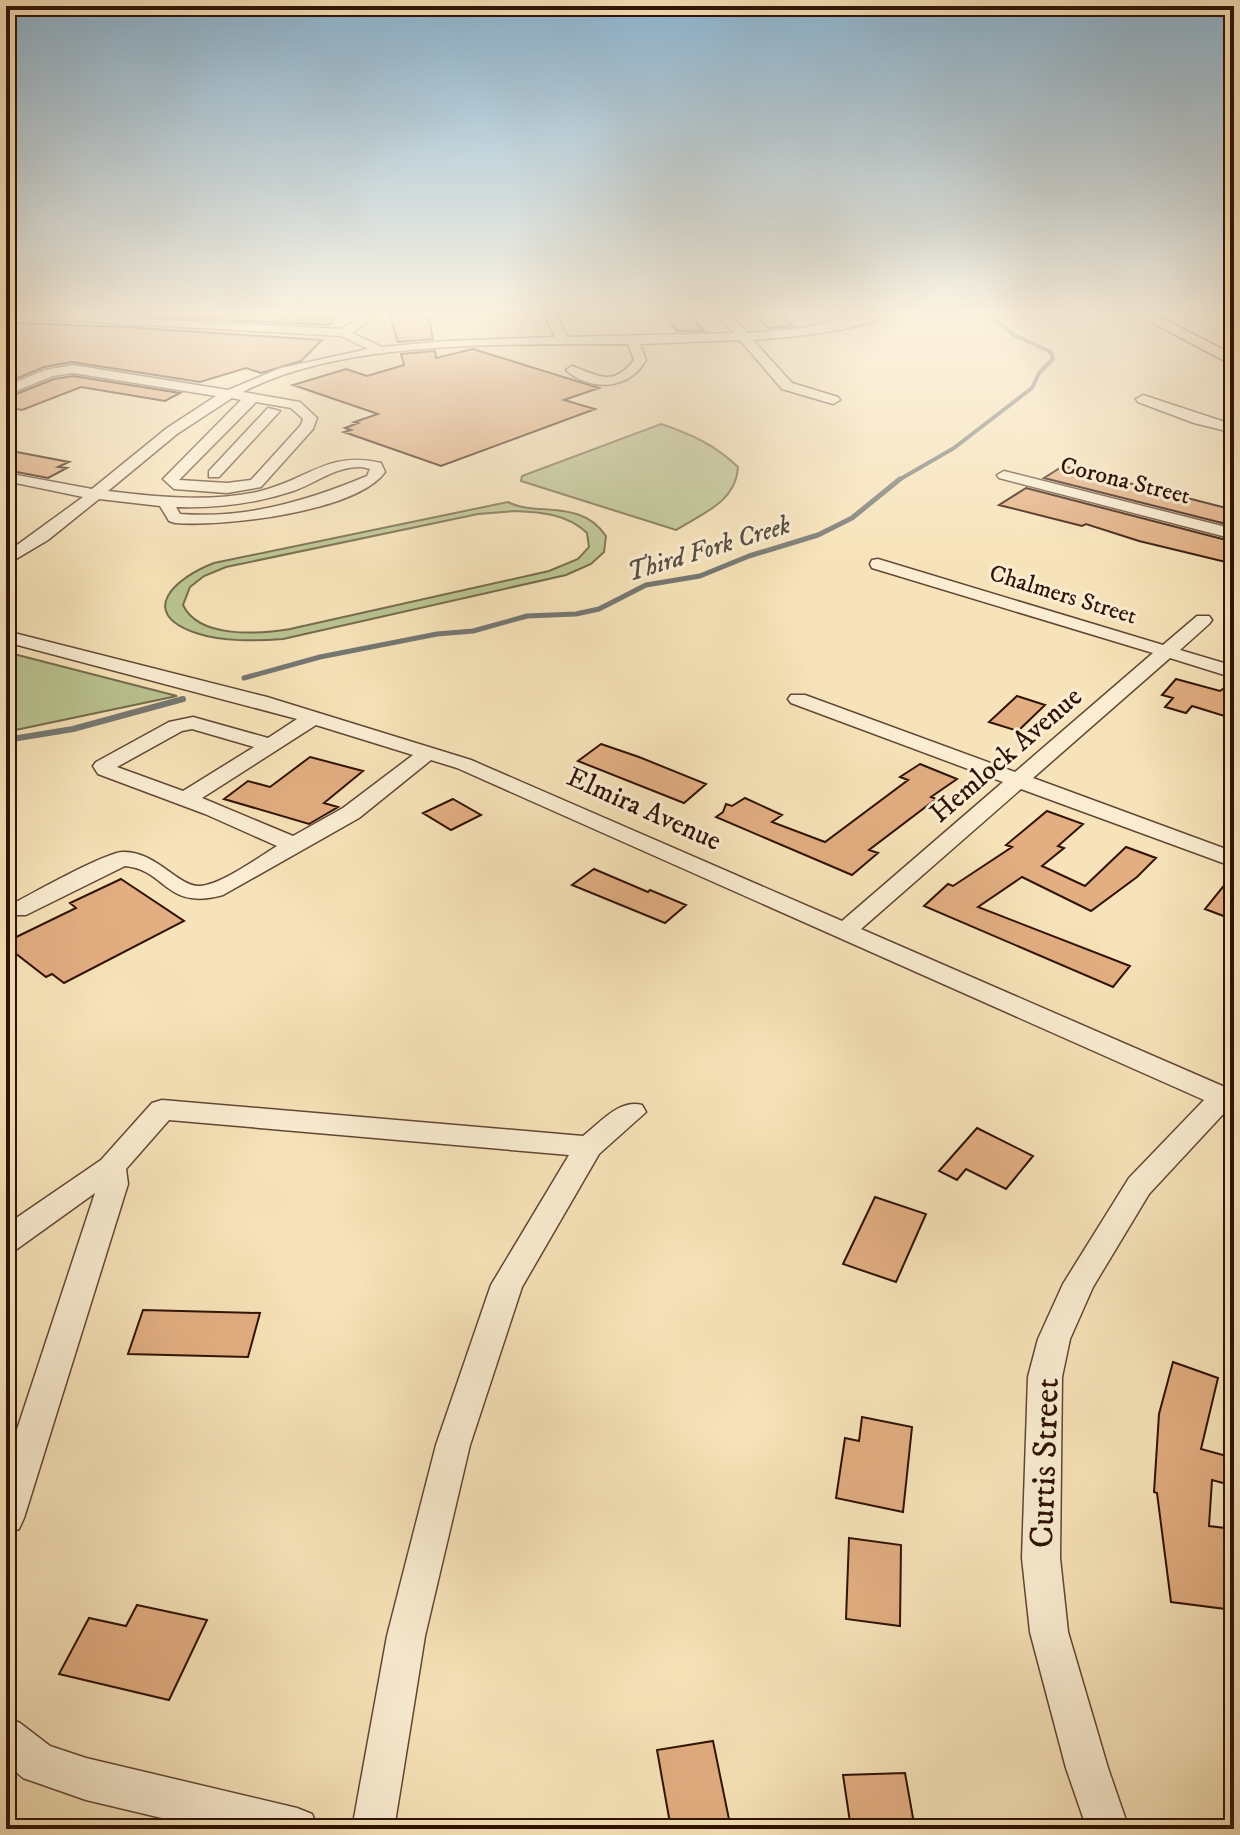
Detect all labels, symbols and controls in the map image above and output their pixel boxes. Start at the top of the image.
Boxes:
street label: Corona Street [1057,450,1193,512]
water label: Third Fork Creek [623,508,795,589]
street label: Chalmers Street [986,558,1141,632]
street label: Hemlock Avenue [923,679,1089,831]
street label: Elmira Avenue [561,759,727,859]
street label: Curtis Street [1021,1377,1069,1549]

